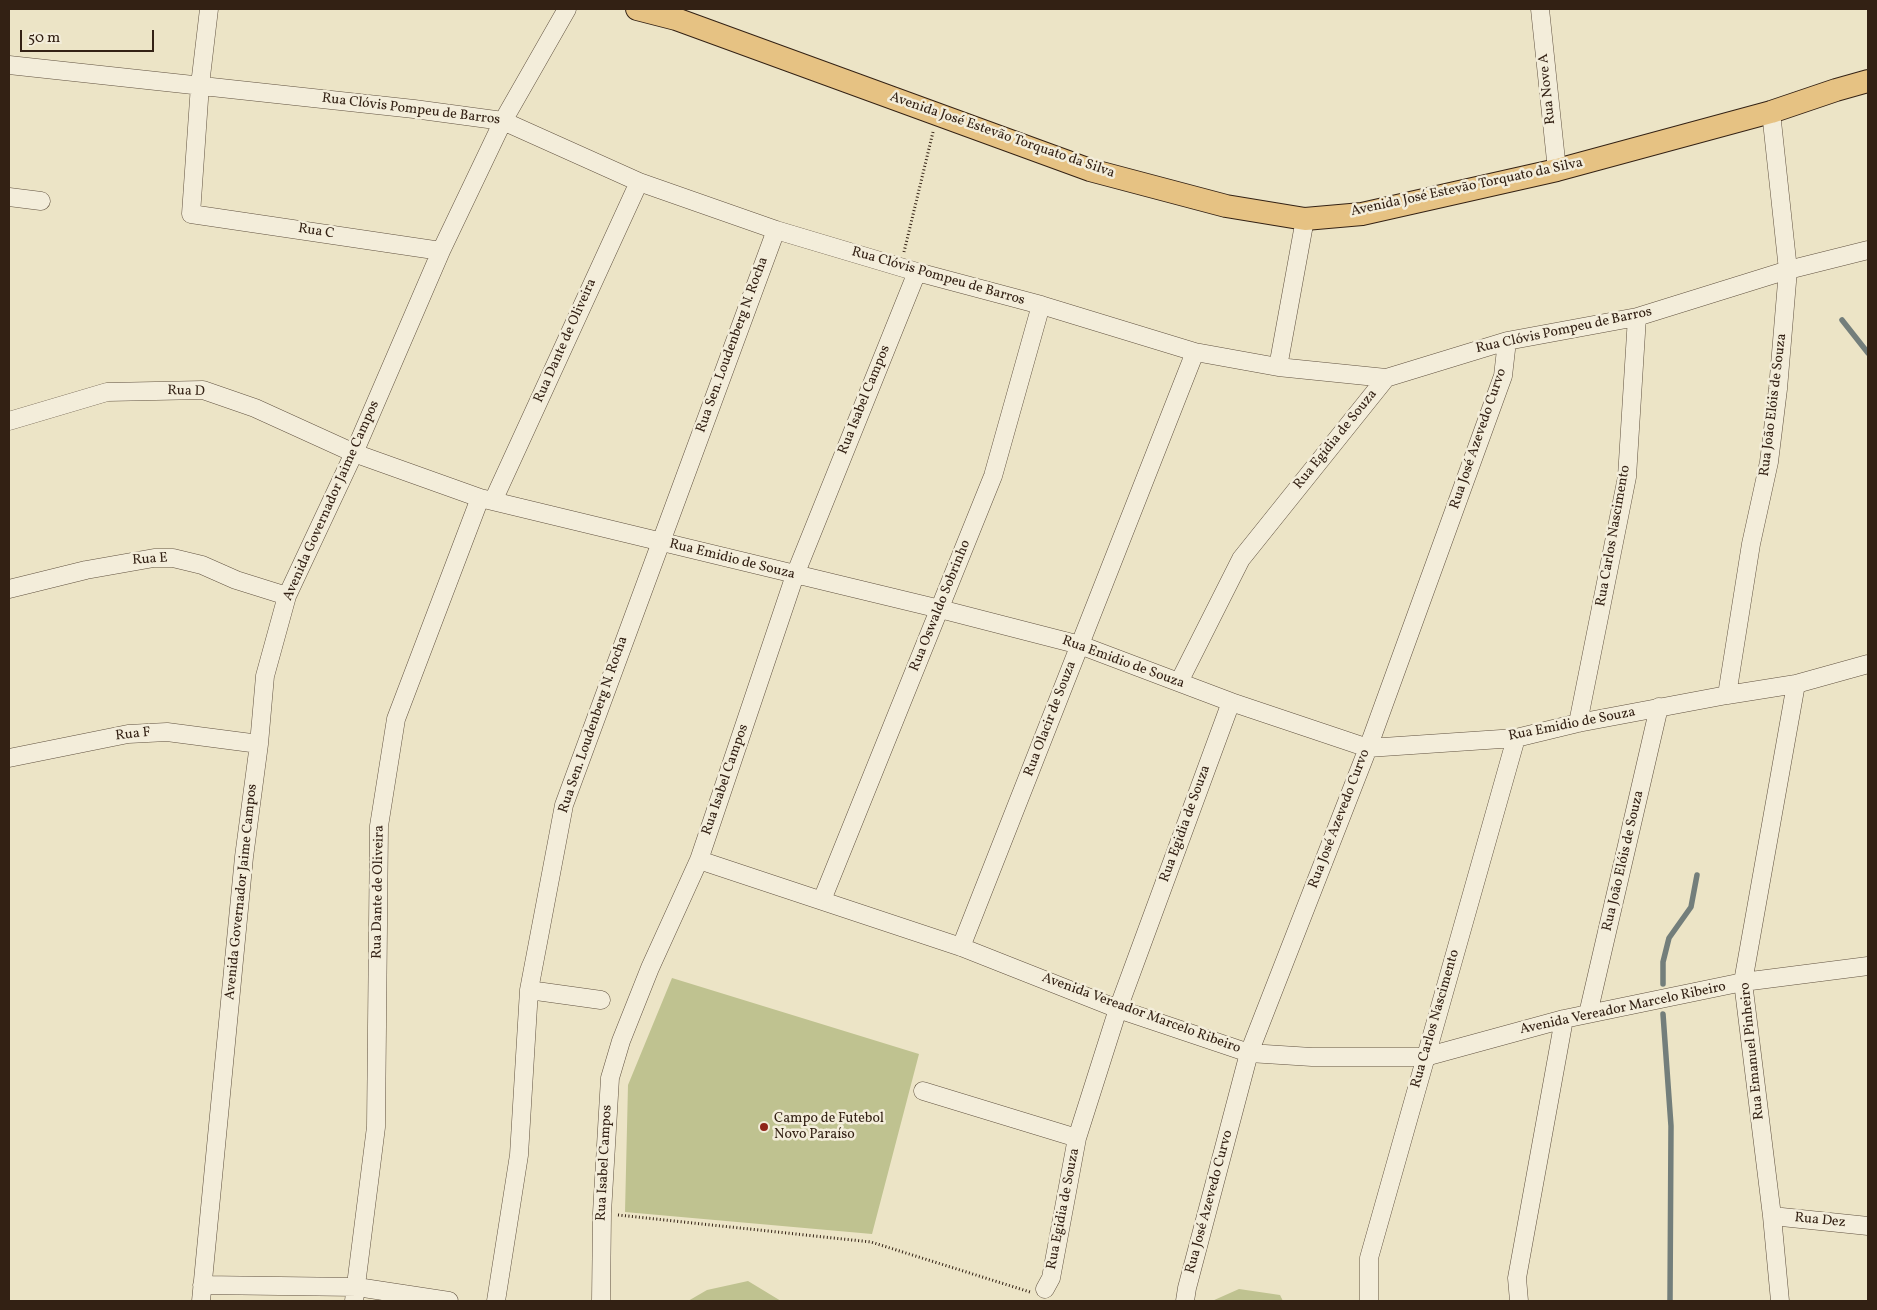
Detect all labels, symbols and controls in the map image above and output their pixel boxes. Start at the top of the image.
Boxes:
scale bar [22,20,156,52]
text: 50 m [28,28,60,49]
street label: Rua Nove A [1536,53,1560,125]
street label: Avenida José Estevão Torquato da Silva [887,89,1117,183]
street label: Rua Clóvis Pompeu de Barros [321,91,501,129]
street label: Avenida José Estevão Torquato da Silva [1349,155,1585,221]
street label: Rua C [297,221,335,243]
street label: Rua Clóvis Pompeu de Barros [849,244,1027,310]
street label: Rua Sen. Loudenberg N. Rocha [693,255,773,435]
street label: Rua Dante de Oliveira [531,276,601,406]
street label: Rua Clóvis Pompeu de Barros [1474,304,1654,358]
street label: Rua João Elóis de Souza [1757,333,1791,477]
street label: Rua Isabel Campos [835,343,895,457]
street label: Rua José Azevedo Curvo [1447,366,1511,512]
street label: Rua D [167,383,205,401]
street label: Rua Egidia de Souza [1291,387,1381,493]
street label: Avenida Governador Jaime Campos [280,398,384,604]
street label: Rua Carlos Nascimento [1593,464,1635,608]
street label: Rua Emidio de Souza [667,536,797,584]
street label: Rua Oswaldo Sobrinho [907,538,975,674]
street label: Rua E [132,550,168,570]
street label: Rua Emidio de Souza [1060,633,1186,693]
street label: Rua Sen. Loudenberg N. Rocha [556,634,632,816]
street label: Rua Olacir de Souza [1021,659,1081,779]
street label: Rua Emidio de Souza [1507,704,1637,746]
street label: Rua Isabel Campos [699,722,753,838]
street label: Rua F [115,725,151,745]
street label: Rua José Azevedo Curvo [1306,747,1374,891]
street label: Rua Egidia de Souza [1157,763,1215,885]
street label: Avenida Governador Jaime Campos [222,783,262,1001]
street label: Rua João Elóis de Souza [1600,789,1648,933]
street label: Rua Dante de Oliveira [369,825,389,959]
street label: Rua Carlos Nascimento [1408,948,1464,1090]
street label: Avenida Vereador Marcelo Ribeiro [1039,970,1243,1058]
street label: Avenida Vereador Marcelo Ribeiro [1518,979,1728,1039]
street label: Rua Emanuel Pinheiro [1737,981,1769,1121]
street label: Rua Isabel Campos [594,1104,616,1222]
place label: Campo de Futebol Novo Paraíso [774,1111,884,1144]
marker: Campo de Futebol Novo Paraíso [758,1121,770,1133]
street label: Rua José Azevedo Curvo [1183,1128,1237,1276]
street label: Rua Egidia de Souza [1044,1147,1084,1271]
street label: Rua Dez [1794,1210,1846,1232]

